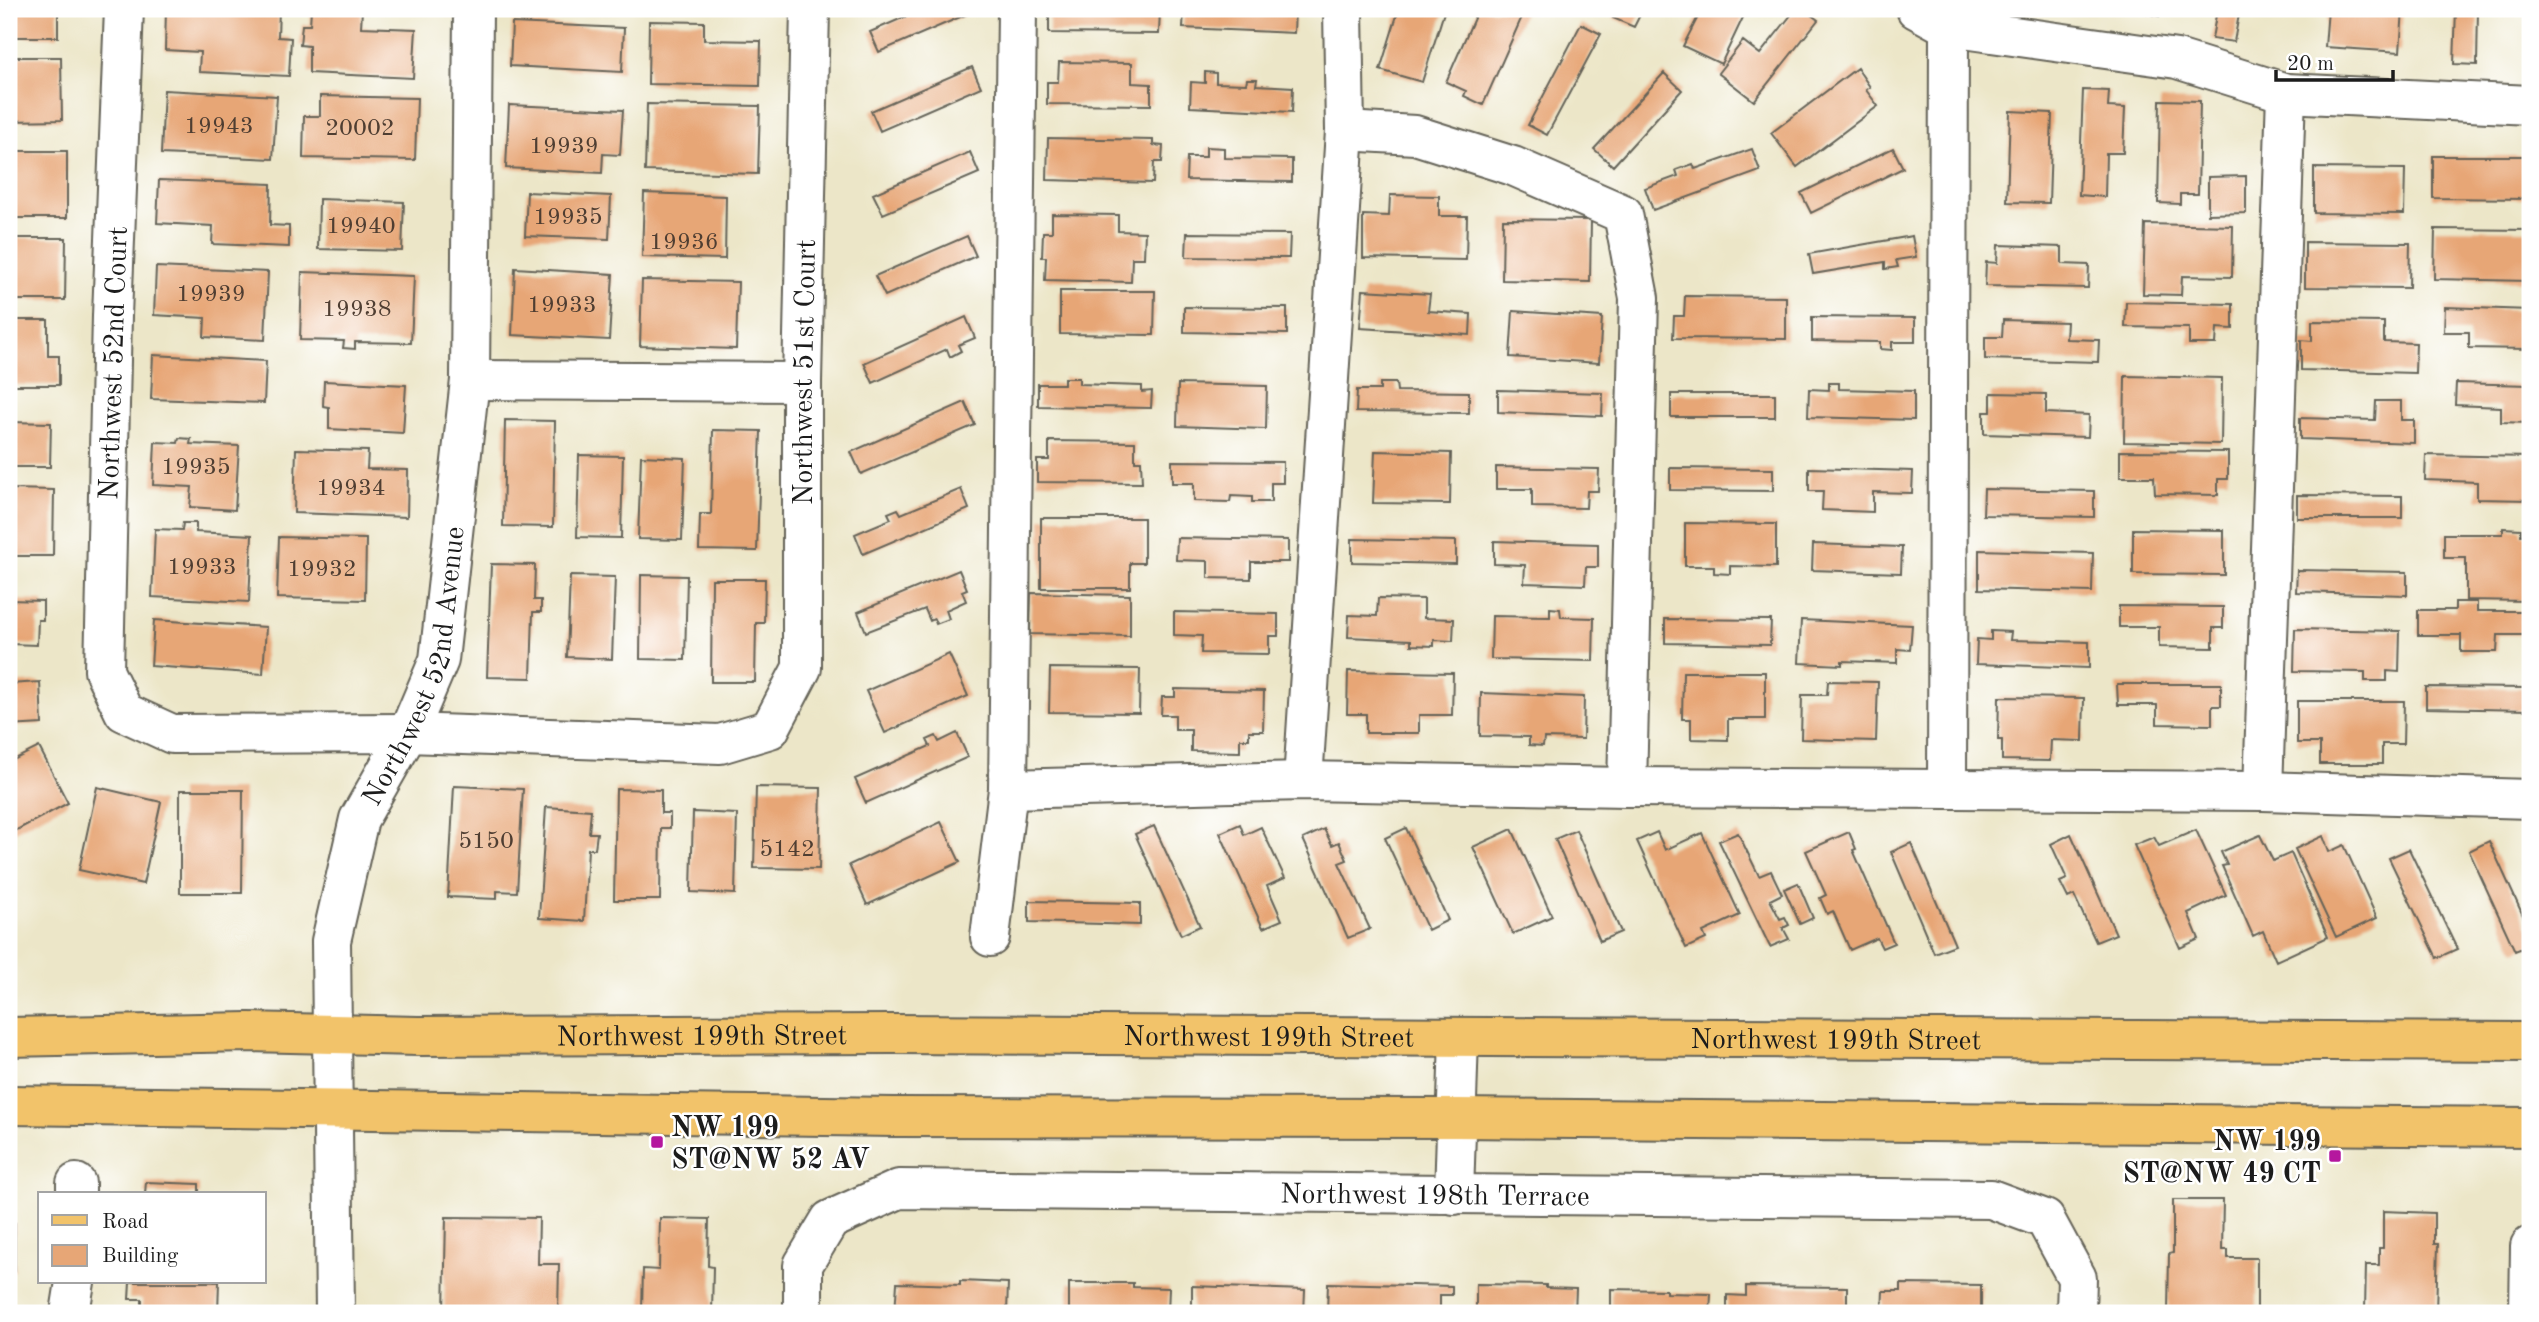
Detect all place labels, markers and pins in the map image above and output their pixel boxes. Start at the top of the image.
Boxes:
place label: NW 199 ST@NW 52 AV [671,1115,870,1175]
place label: NW 199 ST@NW 49 CT [2122,1129,2321,1189]
marker: NW 199 ST@NW 52 AV [649,1134,665,1150]
marker: NW 199 ST@NW 49 CT [2327,1148,2343,1164]

